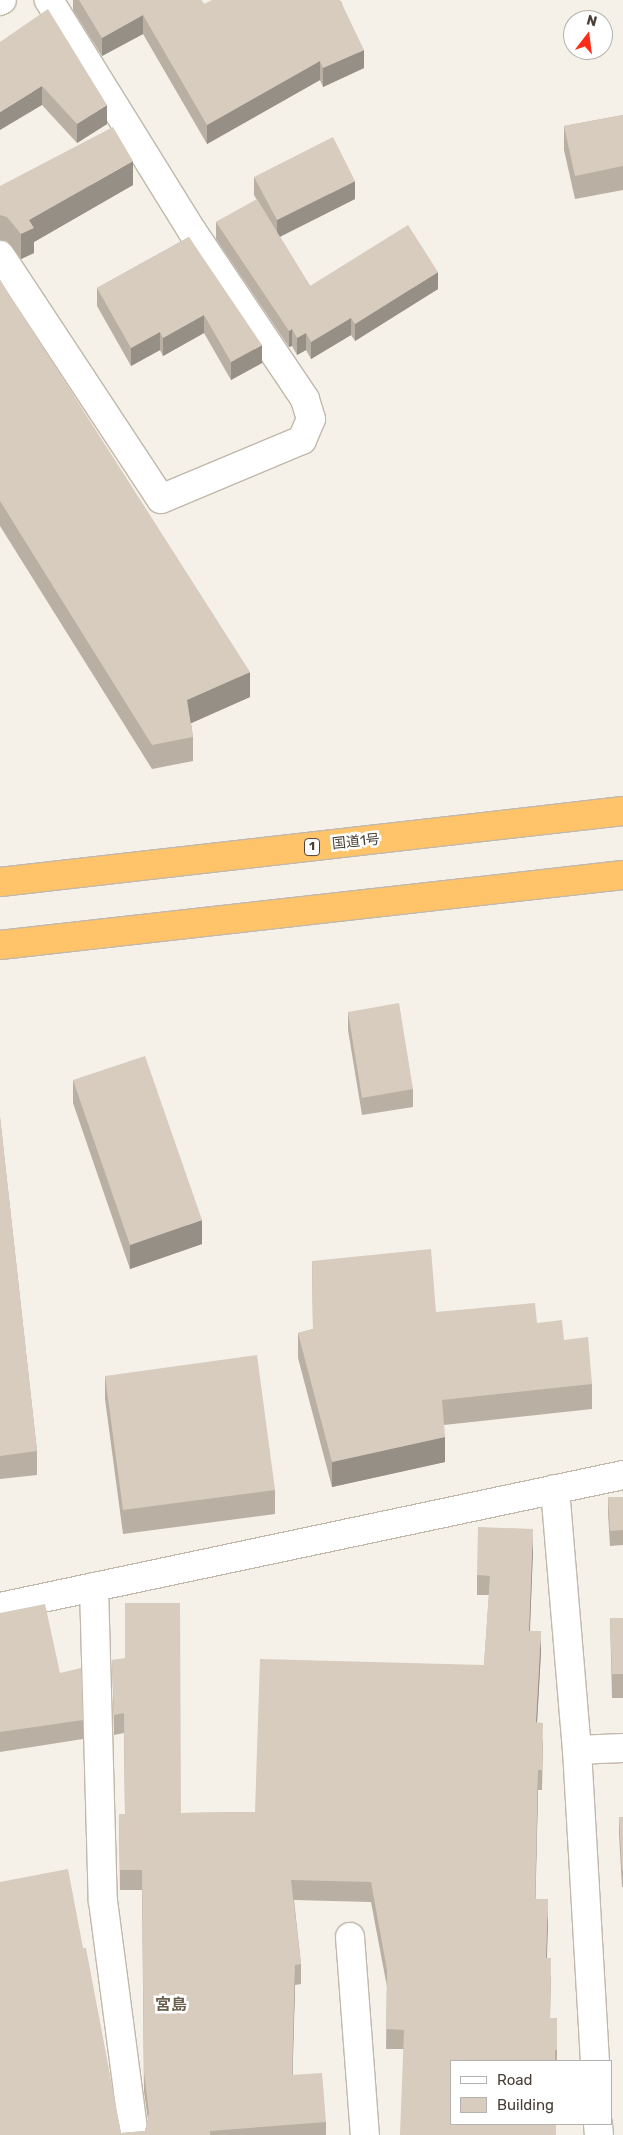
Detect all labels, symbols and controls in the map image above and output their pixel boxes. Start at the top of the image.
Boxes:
north arrow [563,10,613,60]
text: N [585,11,599,31]
street label: 国道1号 [331,831,381,853]
road number: 1 [303,838,321,856]
district label: 宮島 [155,1995,187,2015]
legend [450,2060,613,2125]
text: Road [497,2071,533,2089]
text: Building [497,2096,554,2114]

